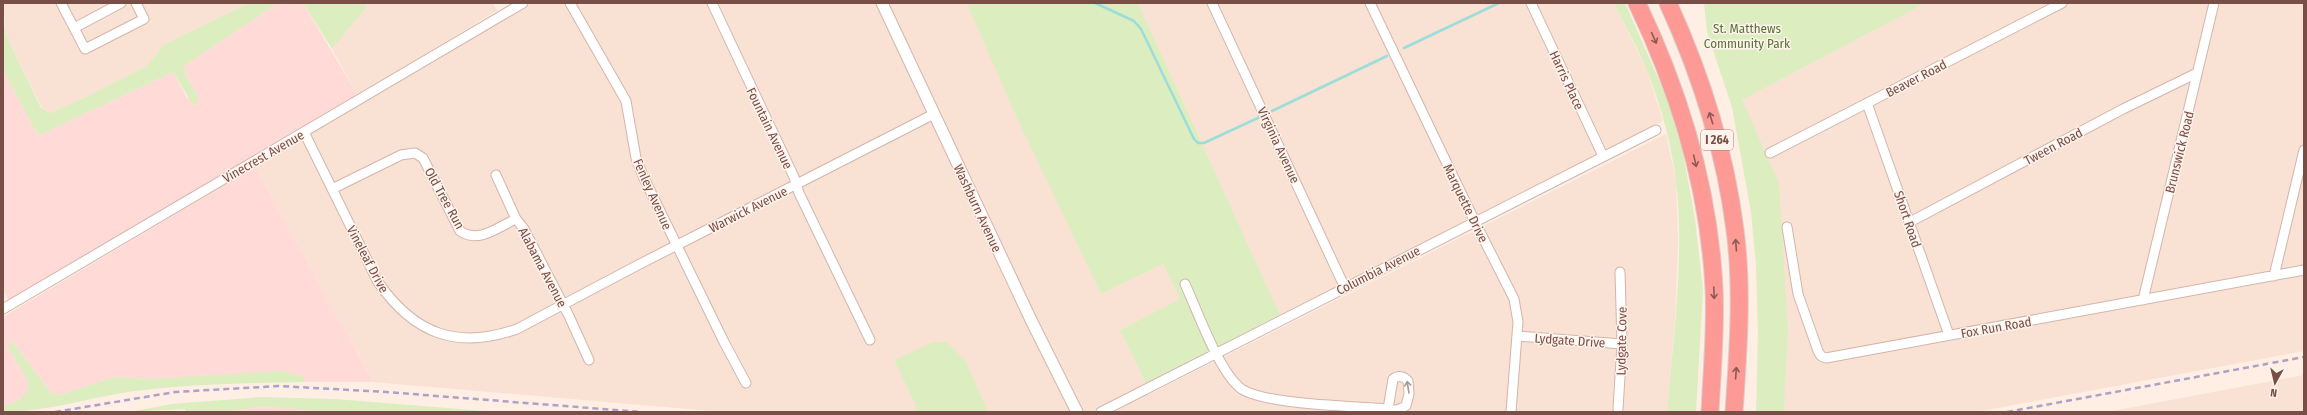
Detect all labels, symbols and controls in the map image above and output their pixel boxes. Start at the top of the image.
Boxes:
park label: St. Matthews Community Park [1704,21,1791,51]
one-way arrow [1651,32,1658,44]
street label: Harris Place [1546,48,1587,112]
street label: Beaver Road [1883,57,1949,100]
street label: Fountain Avenue [743,85,796,171]
street label: Virginia Avenue [1254,105,1303,186]
street label: Brunswick Road [2162,109,2197,195]
one-way arrow [1707,111,1714,124]
street label: Tween Road [2022,125,2085,168]
street label: Vinecrest Avenue [220,127,307,186]
road number: I 264 [1701,130,1733,150]
one-way arrow [1692,155,1700,168]
street label: Fenley Avenue [630,156,675,232]
street label: Washburn Avenue [951,162,1004,255]
street label: Marquette Drive [1440,162,1491,245]
street label: Old Tree Run [422,165,468,232]
street label: Warwick Avenue [707,183,790,236]
street label: Short Road [1891,189,1924,249]
street label: Vineleaf Drive [344,223,391,295]
street label: Alabama Avenue [515,225,570,310]
one-way arrow [1733,239,1740,252]
street label: Columbia Avenue [1334,243,1423,298]
one-way arrow [1711,286,1718,299]
street label: Lydgate Cove [1613,307,1630,375]
street label: Fox Run Road [1960,314,2033,341]
street label: Lydgate Drive [1534,331,1606,350]
north arrow [2255,363,2295,403]
one-way arrow [1733,367,1740,380]
one-way arrow [1404,381,1412,394]
text: N [2270,386,2278,399]

